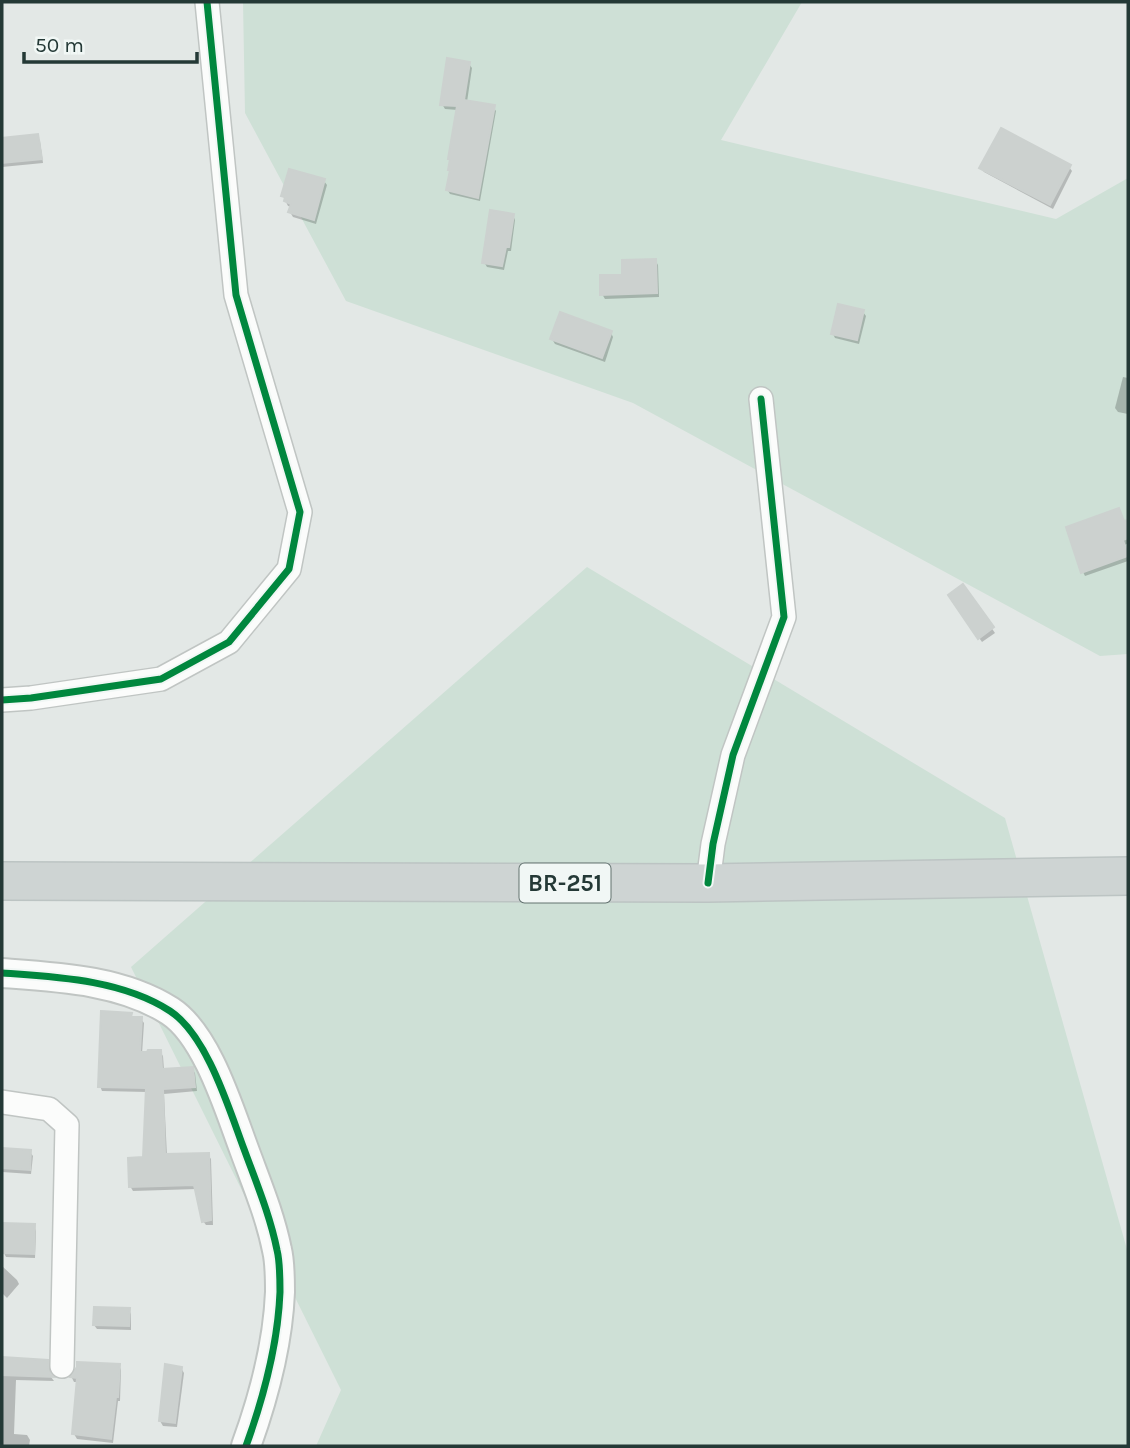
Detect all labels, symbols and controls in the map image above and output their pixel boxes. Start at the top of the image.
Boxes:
scale bar [24,21,198,65]
text: 50 m [35,33,84,57]
road number: BR-251 [520,863,610,902]

